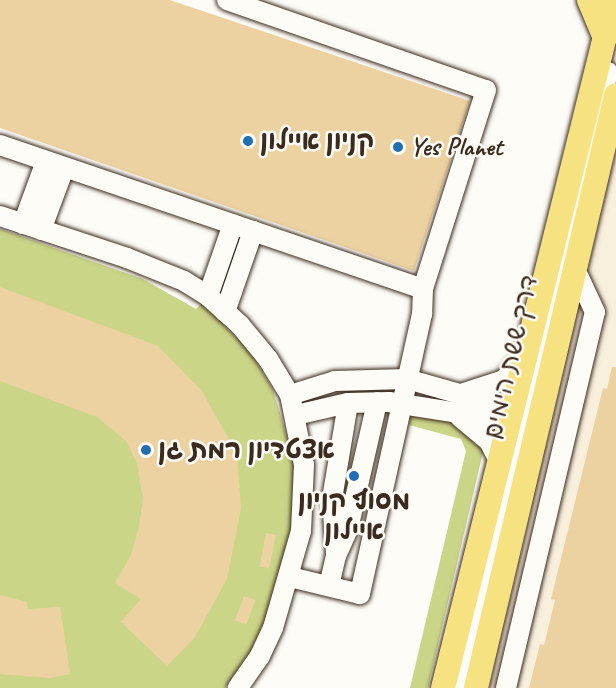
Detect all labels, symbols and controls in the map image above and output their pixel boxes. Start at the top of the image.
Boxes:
place label: קניון איילון [260,125,374,157]
place label: Yes Planet [410,131,503,163]
marker: קניון איילון [241,134,255,148]
marker: Yes Planet [391,140,405,154]
street label: דרך ששת הימים [477,272,545,442]
place label: אצטדיון רמת גן [158,434,335,466]
marker: אצטדיון רמת גן [139,443,153,457]
marker: מסוף קניון איילון [347,469,361,483]
place label: מסוף קניון איילון [298,485,410,546]

